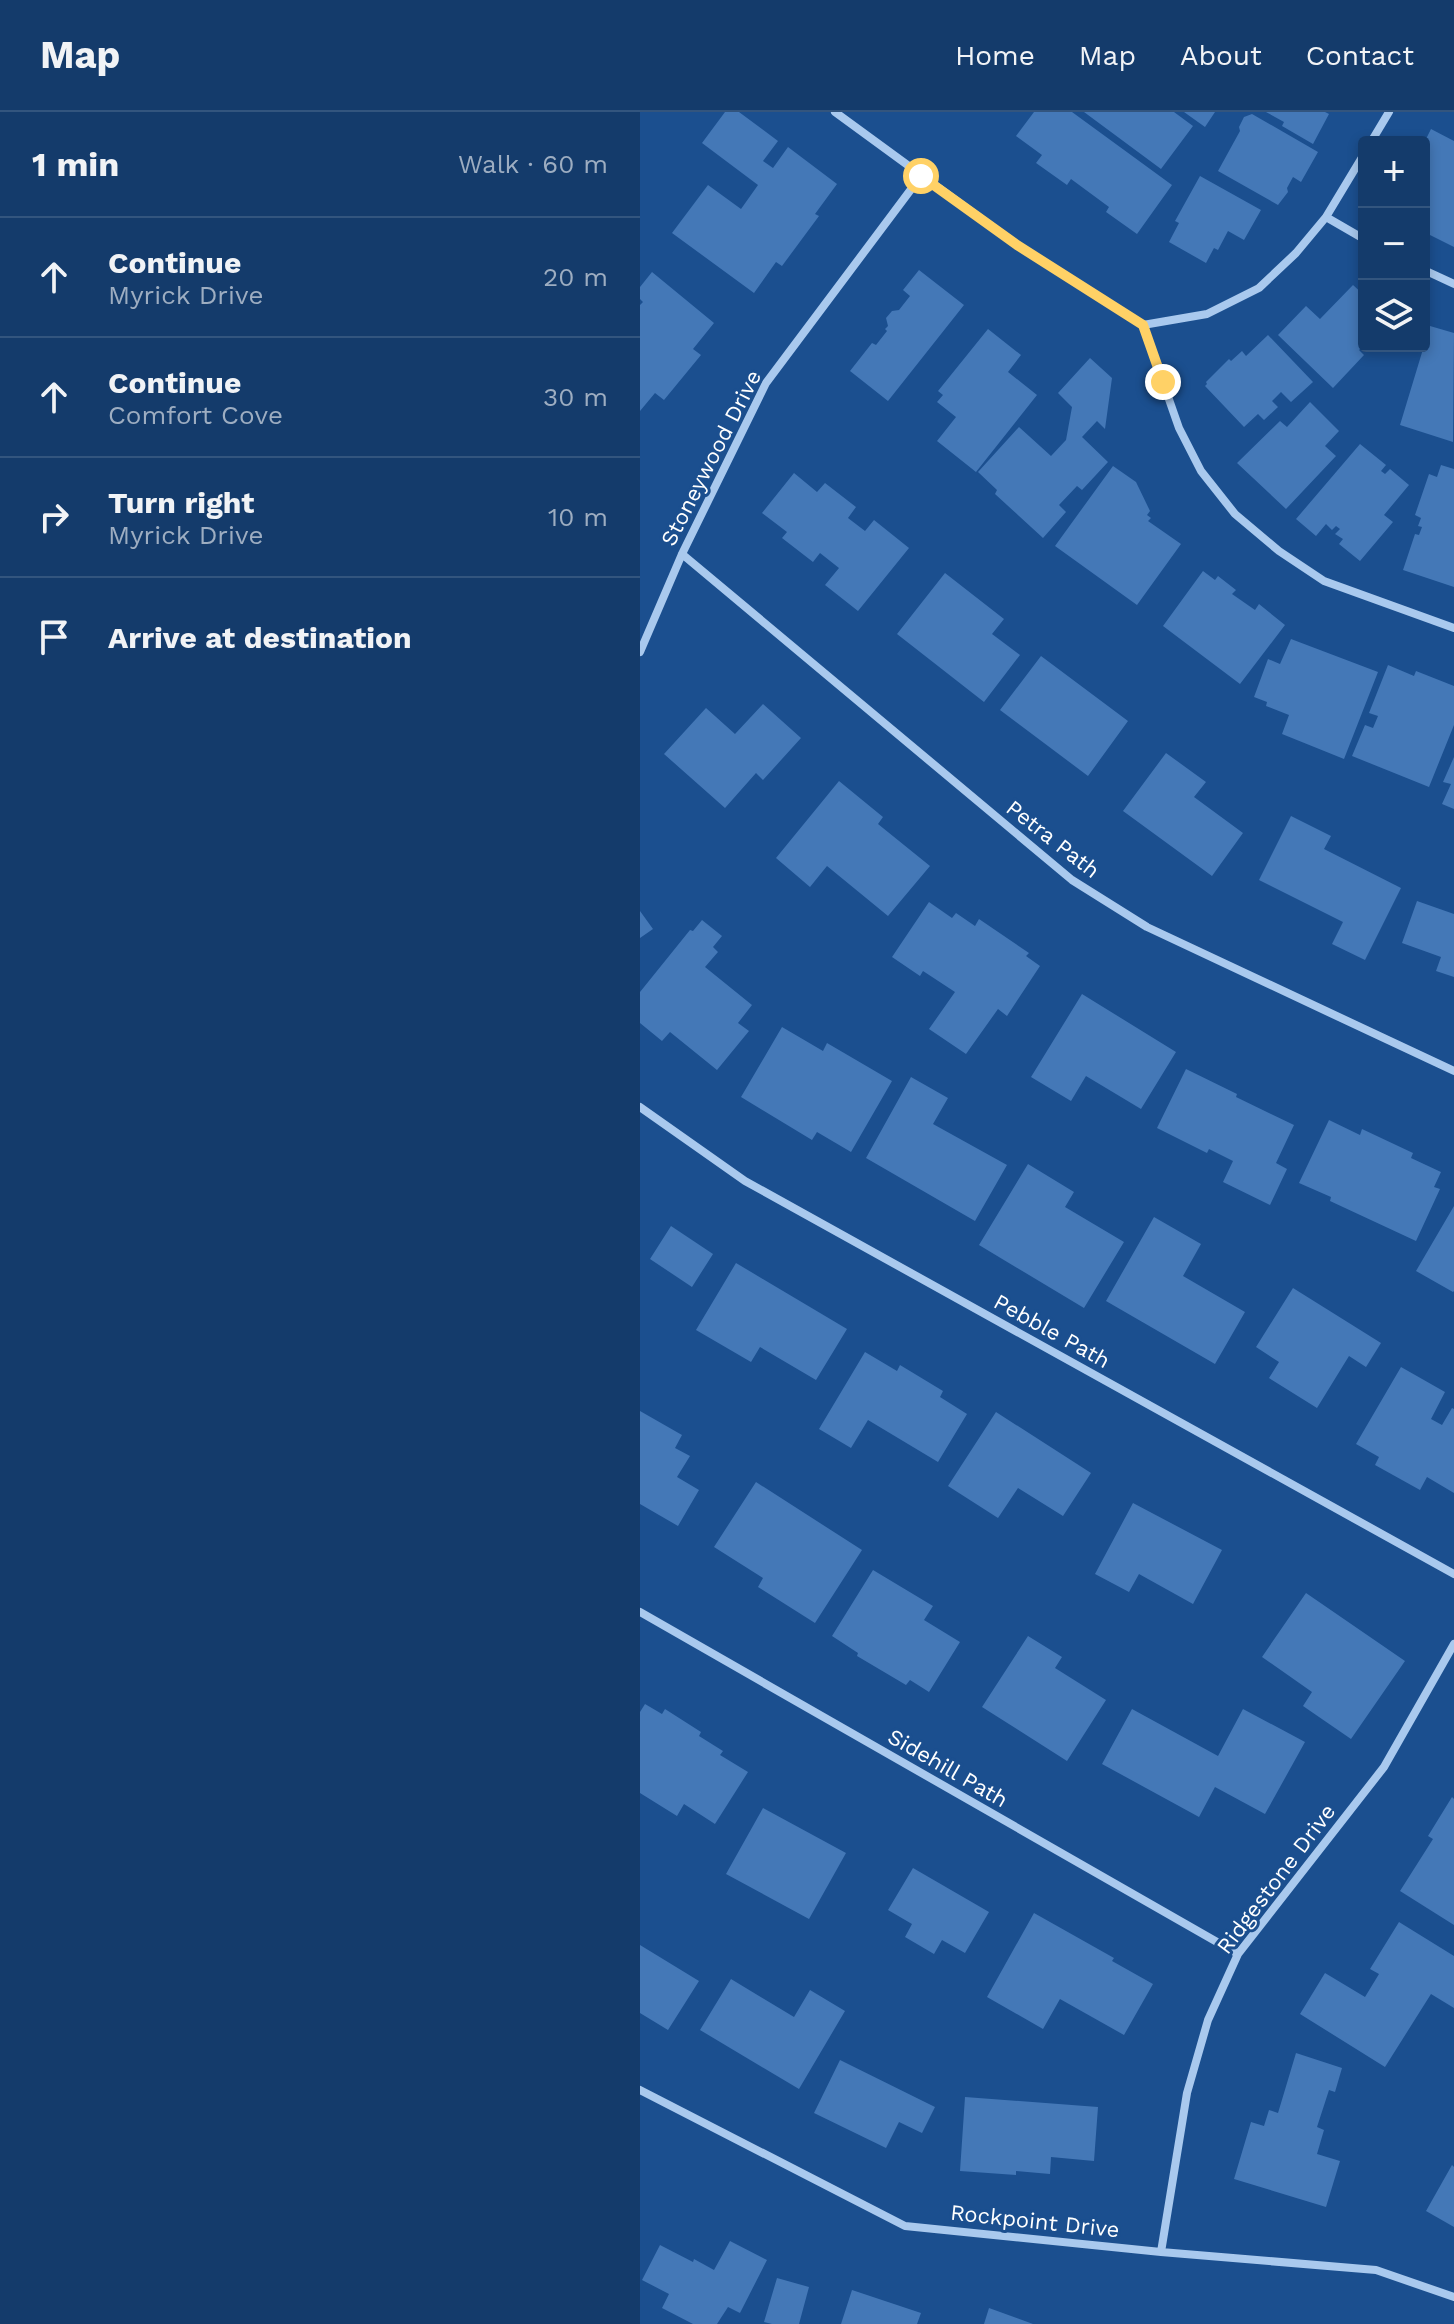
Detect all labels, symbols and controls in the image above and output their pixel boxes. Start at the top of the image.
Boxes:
text: Map [40,33,120,77]
text: Home [955,39,1035,72]
text: Map [1079,39,1136,72]
text: About [1180,39,1262,72]
text: Contact [1306,39,1414,72]
map controls [1358,136,1430,352]
button: + [1358,136,1430,208]
text: 1 min [32,144,119,184]
text: Walk · 60 m [458,149,608,179]
route start [903,158,939,194]
button: − [1358,208,1430,280]
text: Continue [108,245,241,280]
icon: ahead [32,255,76,299]
text: 20 m [543,262,608,292]
text: Myrick Drive [108,280,263,310]
button: layers [1358,280,1430,352]
route end [1145,364,1181,400]
text: Continue [108,365,241,400]
street label: Stoneywood Drive [656,366,766,550]
icon: ahead [32,375,76,419]
text: 30 m [543,382,608,412]
text: Comfort Cove [108,400,283,430]
text: Turn right [108,485,254,520]
icon: right [32,495,76,539]
text: 10 m [548,502,608,532]
text: Myrick Drive [108,520,263,550]
icon: arrive [32,615,76,659]
text: Arrive at destination [108,620,412,655]
street label: Petra Path [1001,795,1105,883]
street label: Pebble Path [990,1289,1114,1373]
street label: Sidehill Path [884,1724,1012,1812]
street label: Ridgestone Drive [1212,1799,1340,1959]
street label: Rockpoint Drive [949,2200,1121,2242]

